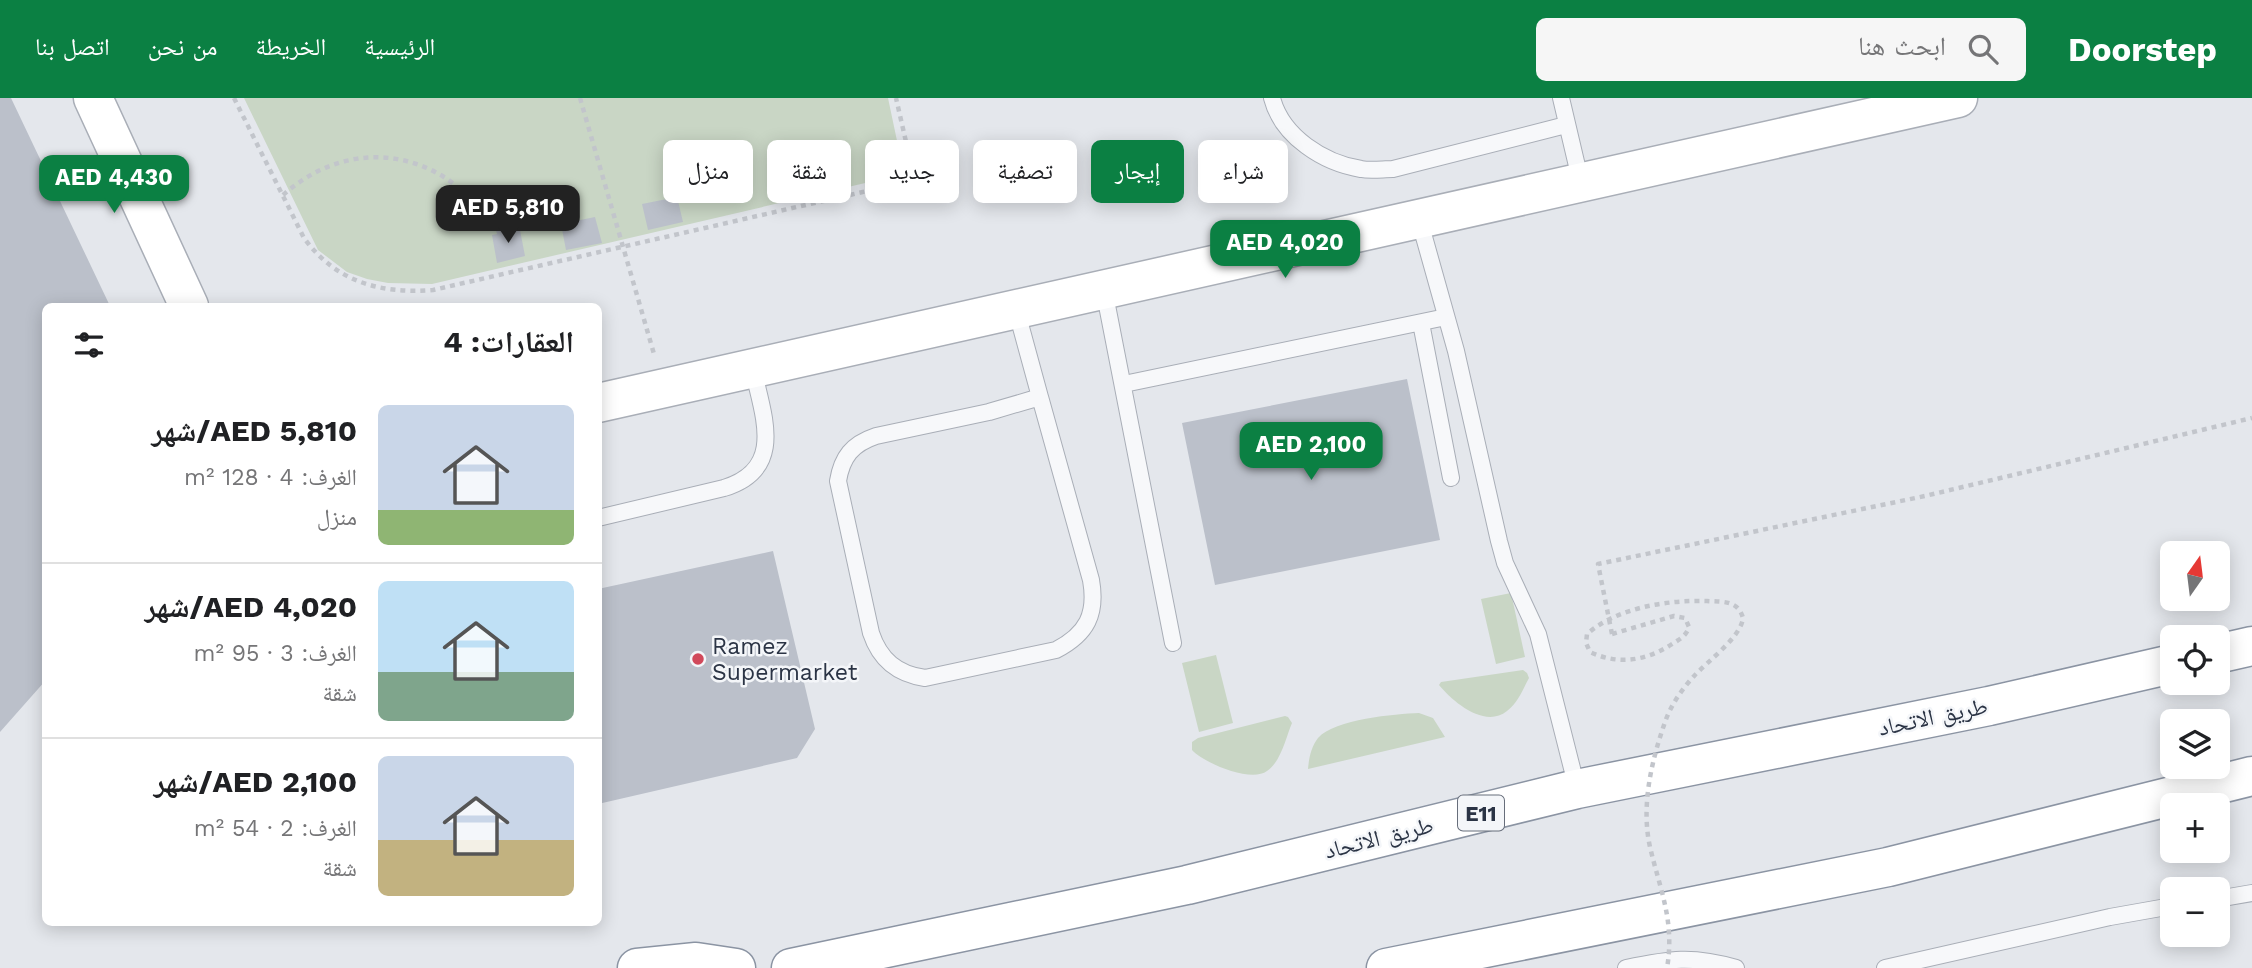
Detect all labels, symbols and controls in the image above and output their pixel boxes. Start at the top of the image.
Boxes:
search box [1536,18,2026,81]
icon: search [1964,30,2002,68]
text: Doorstep [2068,30,2217,69]
text: ابحث هنا [1858,31,1946,61]
text: اتصل بنا [35,33,110,61]
text: من نحن [148,33,217,61]
text: الخريطة [255,33,326,61]
text: الرئيسية [364,33,435,61]
chip: منزل [663,140,753,203]
chip: شقة [767,140,851,203]
chip: جديد [865,140,959,203]
chip: تصفية [973,140,1077,203]
chip: إيجار [1091,140,1184,203]
chip: شراء [1198,140,1288,203]
pin: AED 4,430 [34,156,194,215]
text: AED 4,430 [55,164,173,191]
pin: AED 5,810 [428,186,588,245]
text: AED 5,810 [452,194,564,221]
pin: AED 4,020 [1205,220,1365,280]
text: AED 4,020 [1226,229,1344,256]
text: العقارات: 4 [443,324,574,359]
icon: filters [70,326,108,364]
text: AED 5,810/شهر [152,413,357,448]
pin: AED 2,100 [1231,422,1391,482]
text: AED 2,100 [1256,431,1366,458]
icon: home [434,433,518,517]
text: الغرف: 4 · 128 m² [184,464,357,491]
text: منزل [317,504,357,531]
north arrow [2160,541,2230,611]
map controls [2160,541,2230,947]
text: AED 4,020/شهر [145,589,357,624]
icon: home [434,609,518,693]
button: locate [2160,625,2230,695]
place label: Ramez Supermarket [712,633,858,686]
text: الغرف: 3 · 95 m² [194,640,357,667]
marker: Ramez Supermarket [690,651,706,667]
text: شقة [323,680,357,707]
street label: طريق الاتحاد [1876,692,1990,742]
button: layers [2160,709,2230,779]
text: AED 2,100/شهر [154,764,357,799]
icon: home [434,784,518,868]
button: + [2160,793,2230,863]
road number: E11 [1458,796,1504,830]
street label: طريق الاتحاد [1322,811,1436,865]
text: الغرف: 2 · 54 m² [194,815,357,842]
text: شقة [323,855,357,882]
button: − [2160,877,2230,947]

